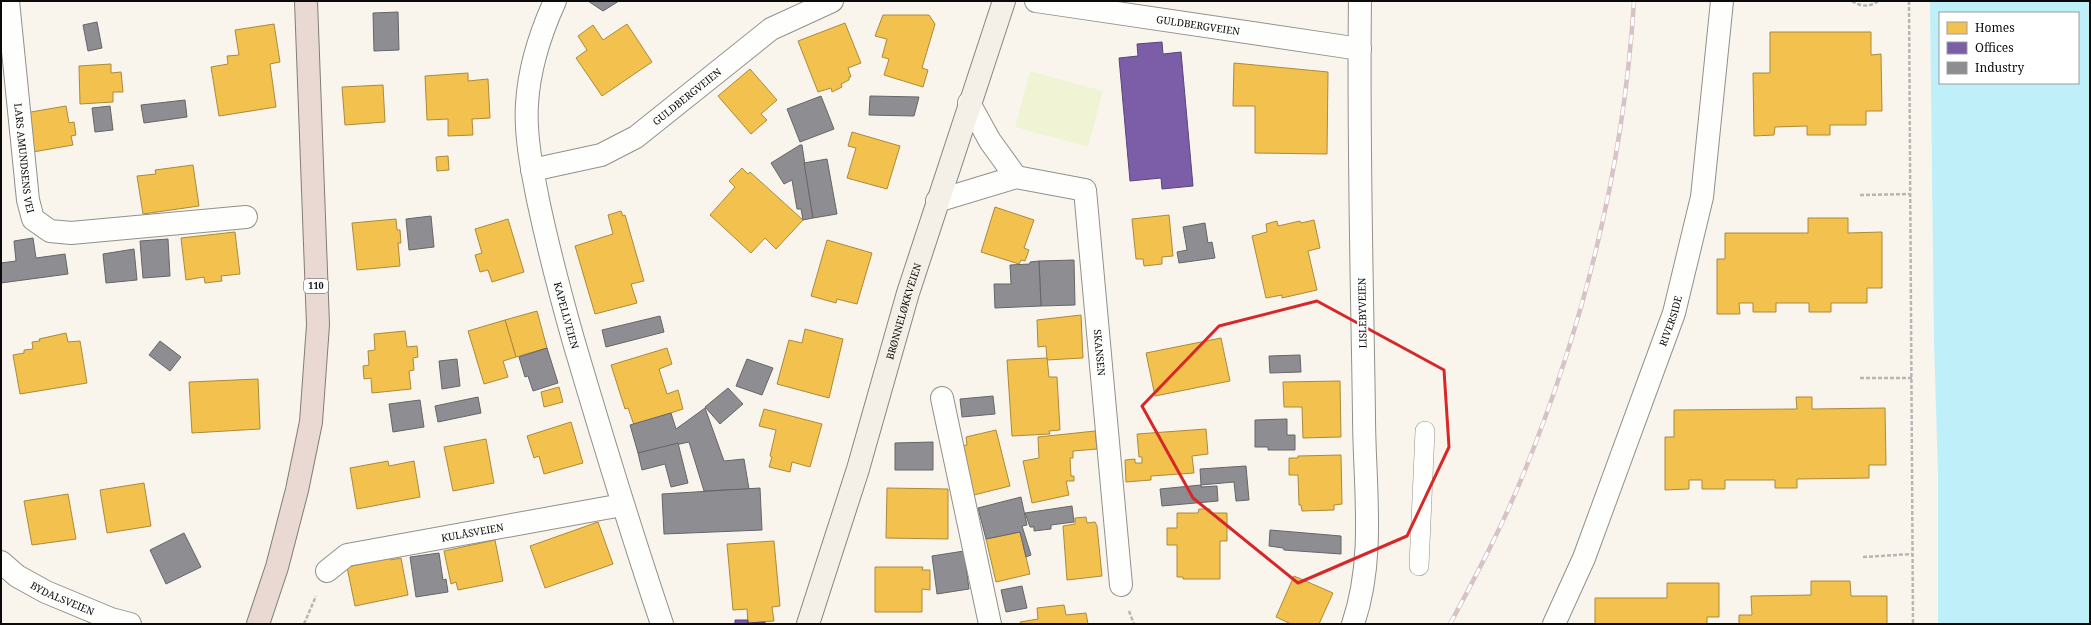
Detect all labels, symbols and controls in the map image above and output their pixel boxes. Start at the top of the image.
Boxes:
street label: GULDBERGVEIEN [1155,12,1241,38]
legend [1939,12,2079,84]
text: Homes [1975,19,2015,36]
text: Offices [1975,39,2014,56]
text: Industry [1975,59,2024,76]
street label: GULDBERGVEIEN [649,64,724,128]
street label: LARS AMUNDSENS VEI [11,103,38,215]
street label: BRØNNELØKKVEIEN [882,261,925,361]
street label: LISLEBYVEIEN [1354,277,1370,348]
road number: 110 [304,279,328,293]
street label: KAPELLVEIEN [551,280,583,351]
street label: RIVERSIDE [1655,294,1685,348]
street label: SKANSEN [1091,329,1109,377]
street label: KULÅSVEIEN [440,520,505,545]
street label: BYDALSVEIEN [28,578,97,619]

